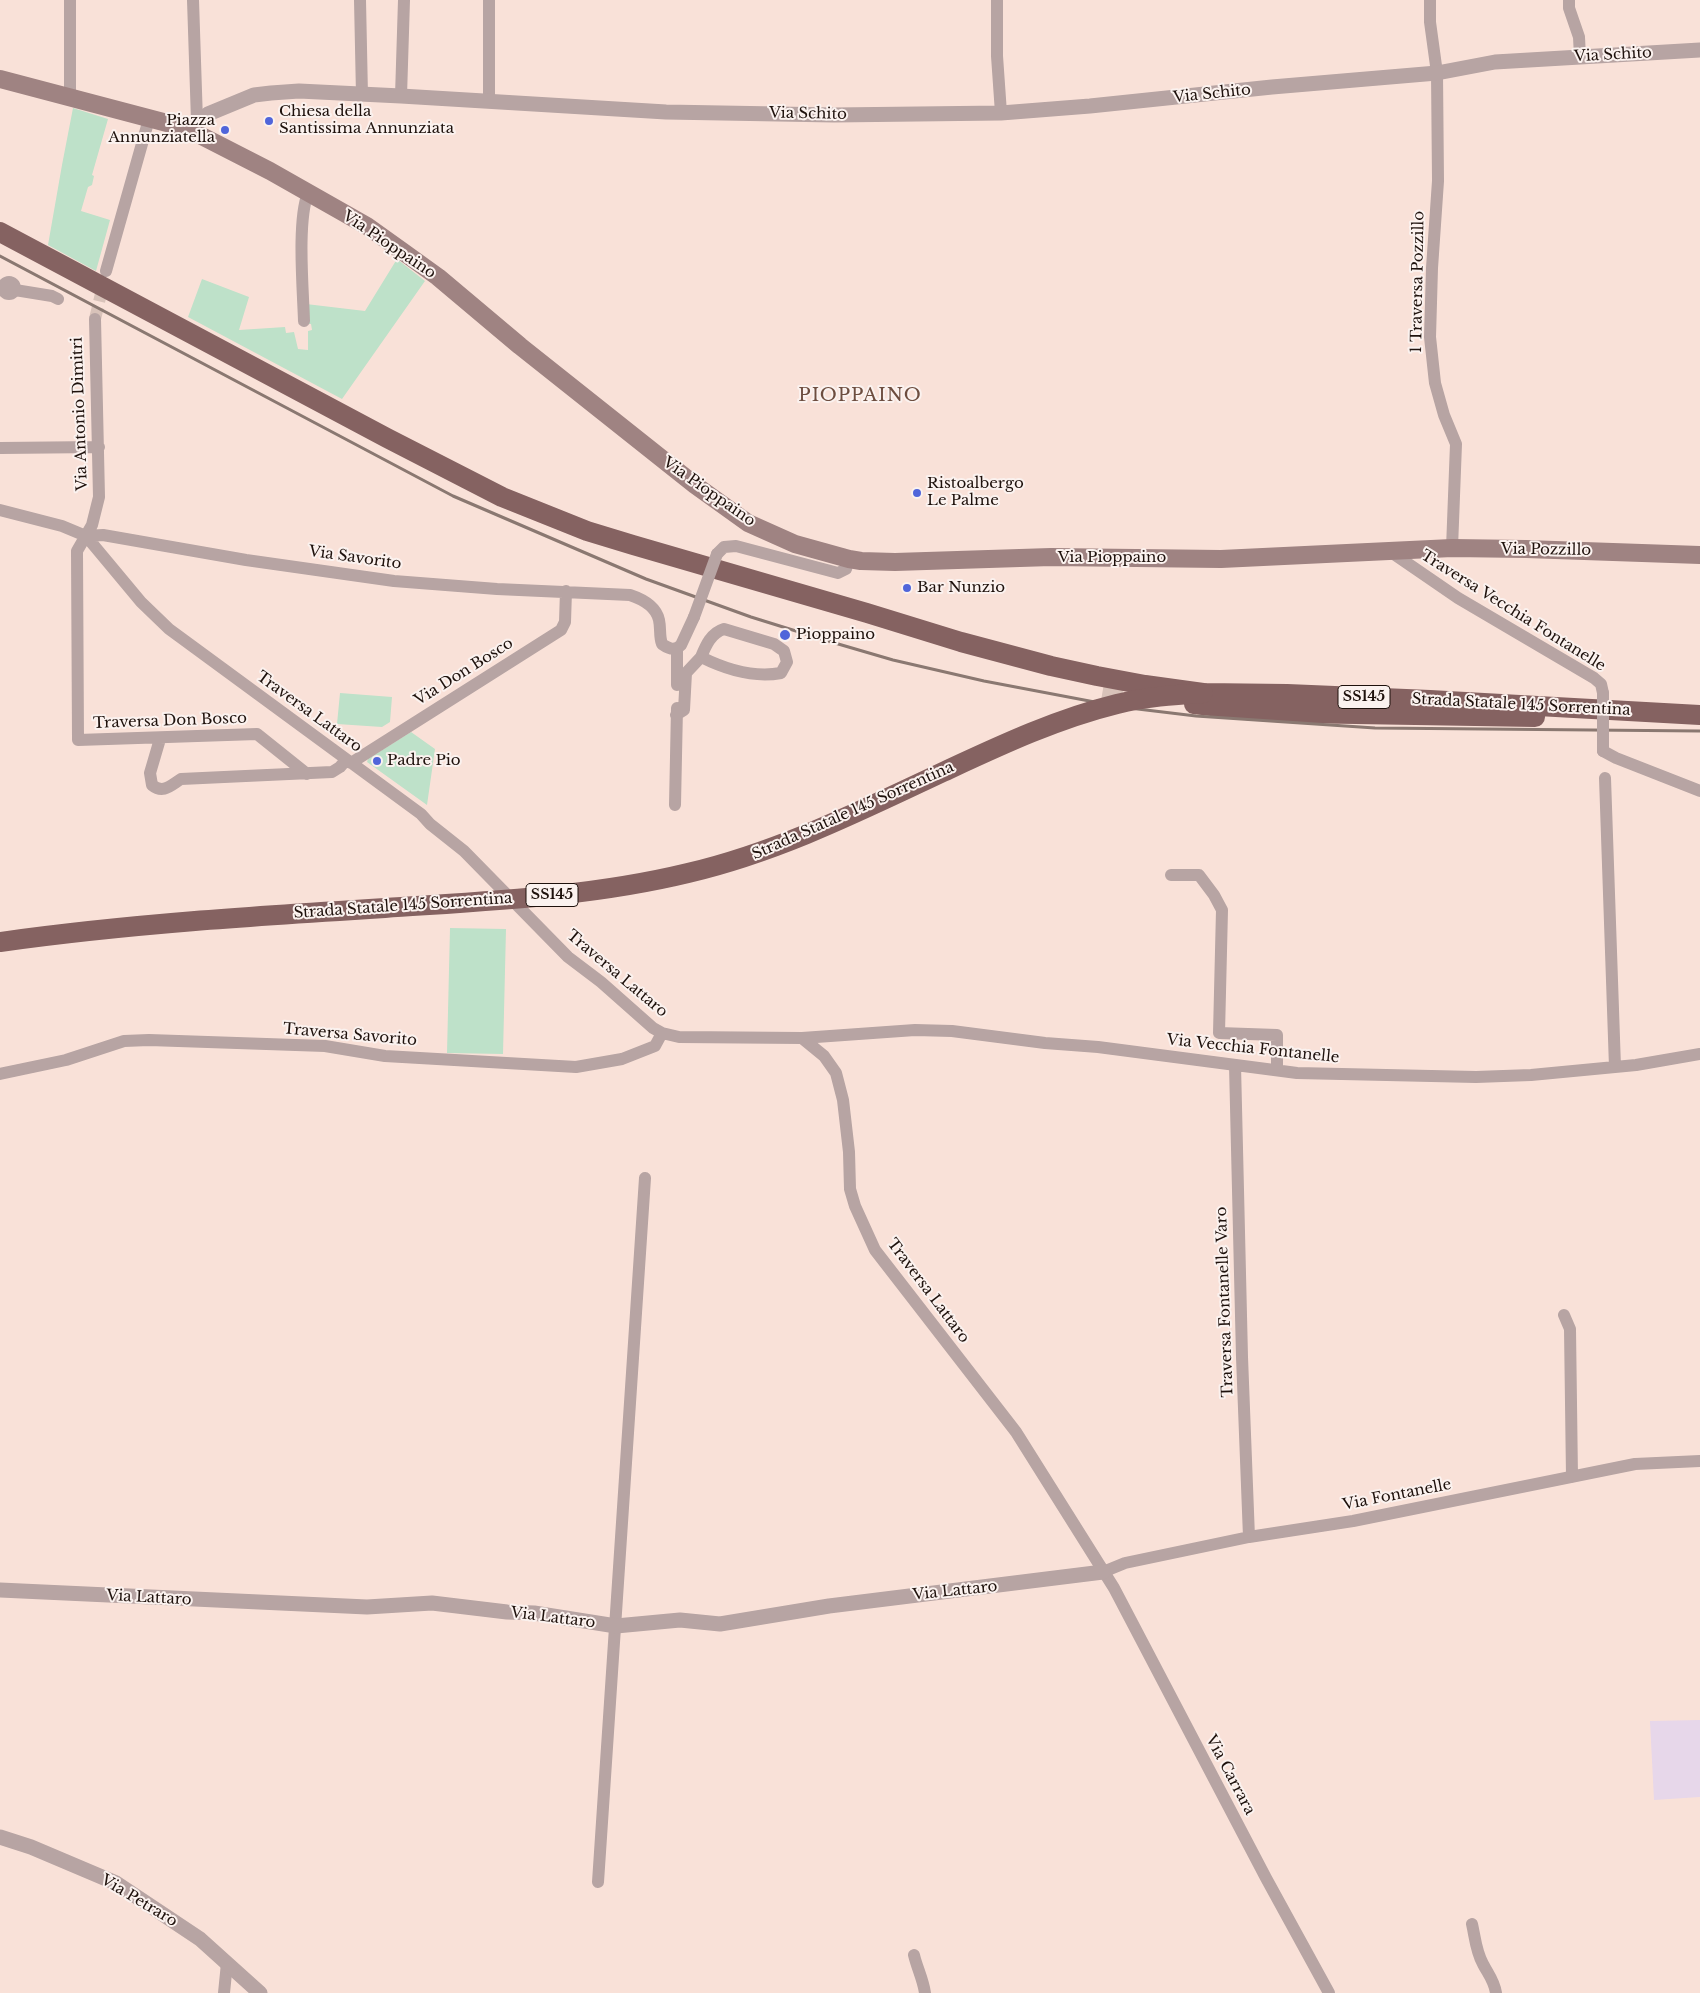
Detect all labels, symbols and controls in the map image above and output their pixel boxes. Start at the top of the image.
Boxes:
street label: Via Schito [1574,44,1652,66]
street label: Via Schito [1172,81,1252,107]
place label: Chiesa della Santissima Annunziata [279,103,454,138]
street label: Via Schito [769,104,847,124]
place label: Piazza Annunziatella [108,112,215,147]
marker: Chiesa della Santissima Annunziata [263,115,275,127]
marker: Piazza Annunziatella [219,124,231,136]
street label: Via Pioppaino [339,207,439,283]
street label: 1 Traversa Pozzillo [1408,211,1428,353]
street label: Via Antonio Dimitri [68,337,92,491]
district label: PIOPPAINO [797,385,923,407]
street label: Via Pioppaino [659,454,759,530]
place label: Ristoalbergo Le Palme [927,475,1024,510]
marker: Ristoalbergo Le Palme [911,487,923,499]
street label: Via Pozzillo [1501,540,1591,560]
street label: Via Savorito [307,543,403,573]
street label: Traversa Vecchia Fontanelle [1417,547,1609,675]
street label: Via Pioppaino [1058,549,1166,567]
place label: Bar Nunzio [917,579,1005,597]
marker: Bar Nunzio [901,582,913,594]
place label: Pioppaino [796,626,875,644]
marker: Pioppaino [778,628,792,642]
street label: Via Don Bosco [411,634,517,710]
street label: Traversa Lattaro [253,668,365,756]
road number: SS145 [1338,686,1390,709]
street label: Strada Statale 145 Sorrentina [1411,690,1631,720]
street label: Traversa Don Bosco [93,709,247,733]
place label: Padre Pio [387,752,461,770]
marker: Padre Pio [371,755,383,767]
street label: Strada Statale 145 Sorrentina [749,758,957,864]
road number: SS145 [526,884,578,906]
street label: Strada Statale 145 Sorrentina [293,889,513,923]
street label: Traversa Lattaro [563,927,671,1021]
street label: Traversa Savorito [282,1020,418,1050]
street label: Via Vecchia Fontanelle [1166,1031,1340,1067]
street label: Traversa Fontanelle Varo [1213,1206,1237,1398]
street label: Traversa Lattaro [883,1235,973,1347]
street label: Via Fontanelle [1341,1476,1453,1514]
street label: Via Lattaro [912,1578,998,1604]
street label: Via Lattaro [106,1587,192,1609]
street label: Via Lattaro [510,1604,596,1632]
street label: Via Carrara [1201,1732,1259,1818]
street label: Via Petraro [98,1871,180,1931]

